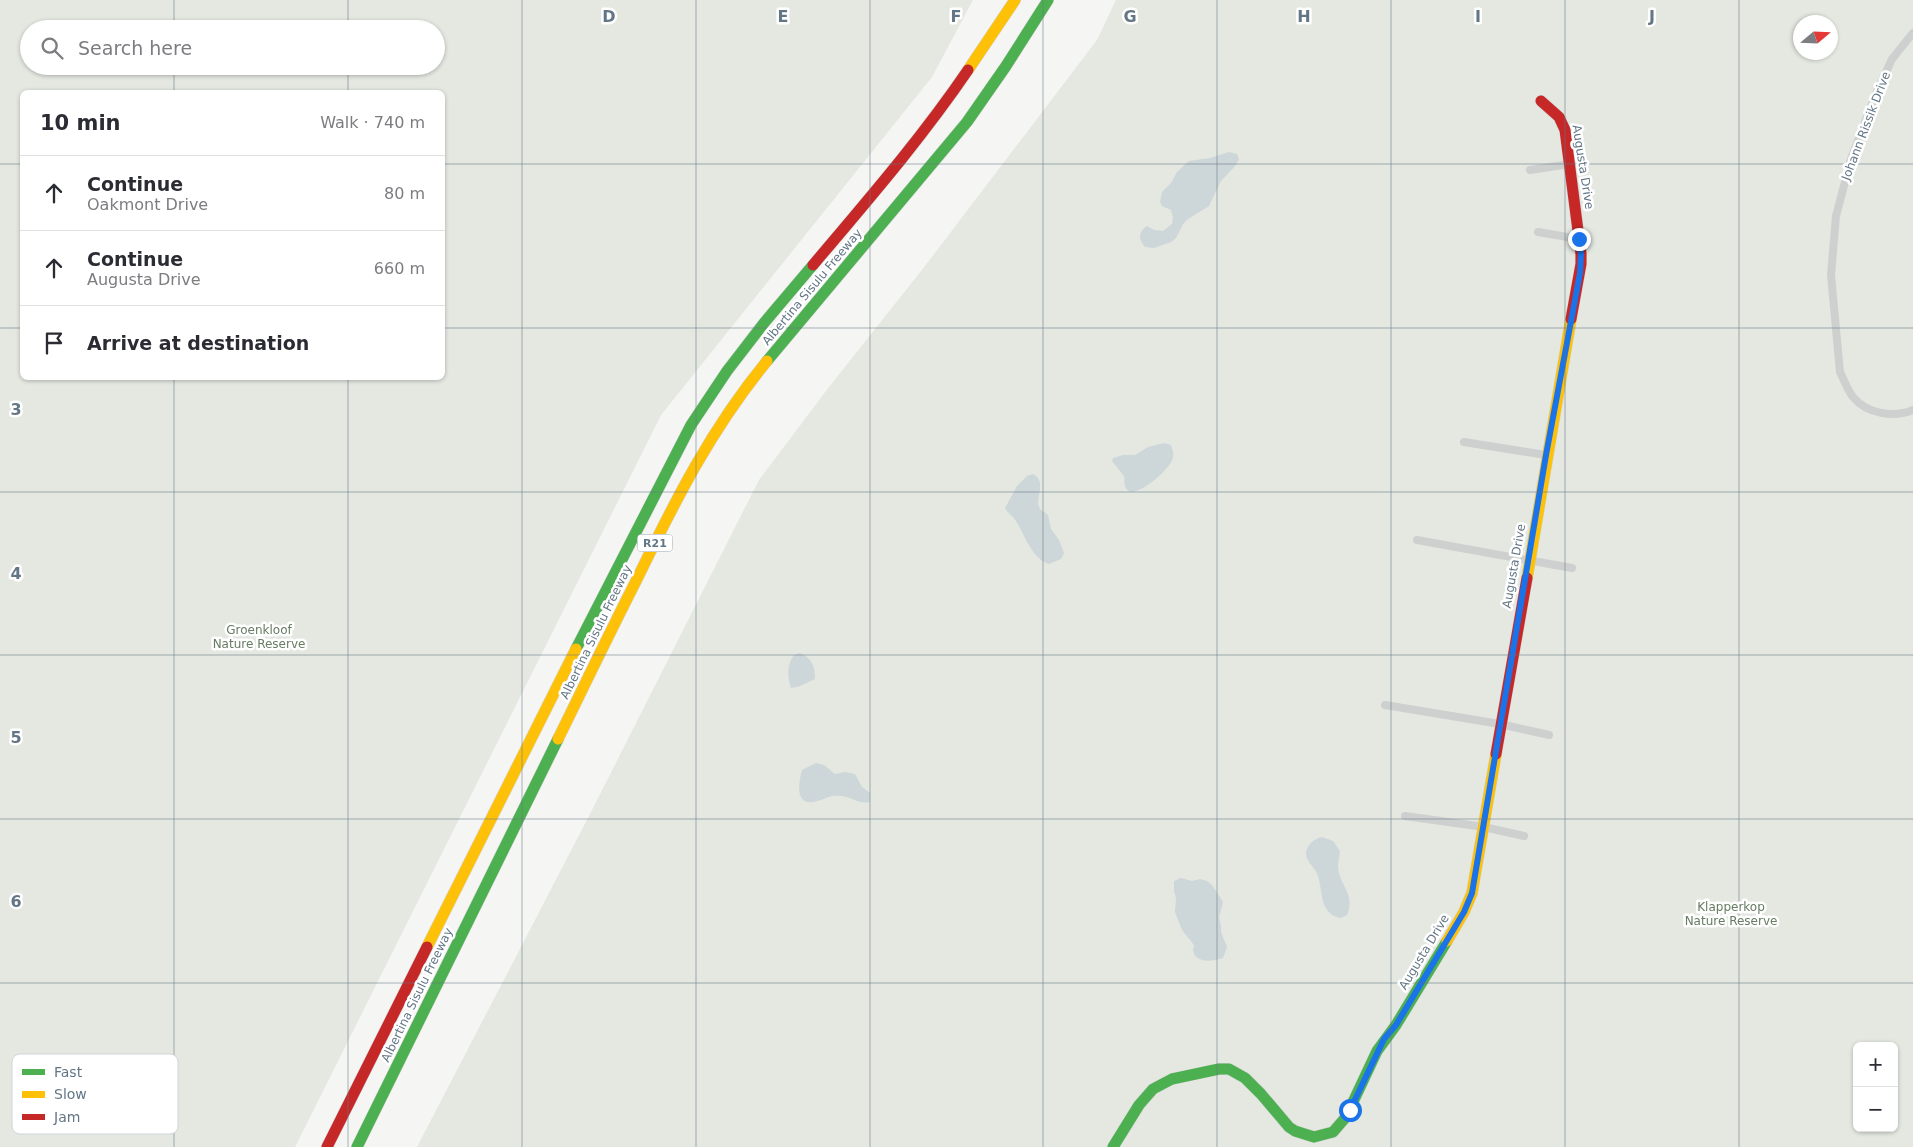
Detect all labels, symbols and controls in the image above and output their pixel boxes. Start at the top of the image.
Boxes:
text: D [602,7,616,26]
text: E [778,7,788,26]
text: F [951,7,961,26]
text: G [1123,7,1137,26]
text: H [1297,7,1311,26]
text: I [1475,7,1481,26]
text: J [1648,7,1655,26]
north arrow [1793,15,1838,60]
search box [20,20,445,75]
icon: search [38,34,66,62]
text: Search here [78,37,192,59]
street label: Johann Rissik Drive [1838,70,1893,183]
text: 10 min [40,111,121,135]
text: Walk · 740 m [320,113,425,132]
street label: Augusta Drive [1569,124,1597,210]
text: Continue [87,173,183,195]
icon: ahead [40,179,68,207]
text: 80 m [384,184,425,203]
text: Oakmont Drive [87,195,208,214]
street label: Albertina Sisulu Freeway [759,226,865,348]
route end [1568,228,1591,251]
text: Continue [87,248,183,270]
icon: ahead [40,254,68,282]
text: 660 m [374,259,425,278]
text: Augusta Drive [87,270,201,289]
icon: arrive [40,329,68,357]
text: Arrive at destination [87,332,309,354]
text: 3 [10,400,22,419]
street label: Augusta Drive [1500,523,1528,609]
road number: R21 [638,534,672,552]
street label: Albertina Sisulu Freeway [557,563,635,701]
text: 4 [10,564,22,583]
park label: Groenkloof Nature Reserve [213,623,305,651]
text: 5 [10,728,22,747]
text: 6 [10,892,22,911]
park label: Klapperkop Nature Reserve [1685,900,1777,928]
street label: Augusta Drive [1396,912,1452,992]
street label: Albertina Sisulu Freeway [378,926,456,1064]
map controls [1853,1042,1898,1132]
button: + [1853,1042,1898,1087]
legend [12,1054,178,1134]
text: Fast [54,1064,83,1080]
text: Slow [54,1086,87,1102]
button: − [1853,1087,1898,1132]
route start [1339,1099,1362,1122]
text: Jam [53,1109,80,1125]

